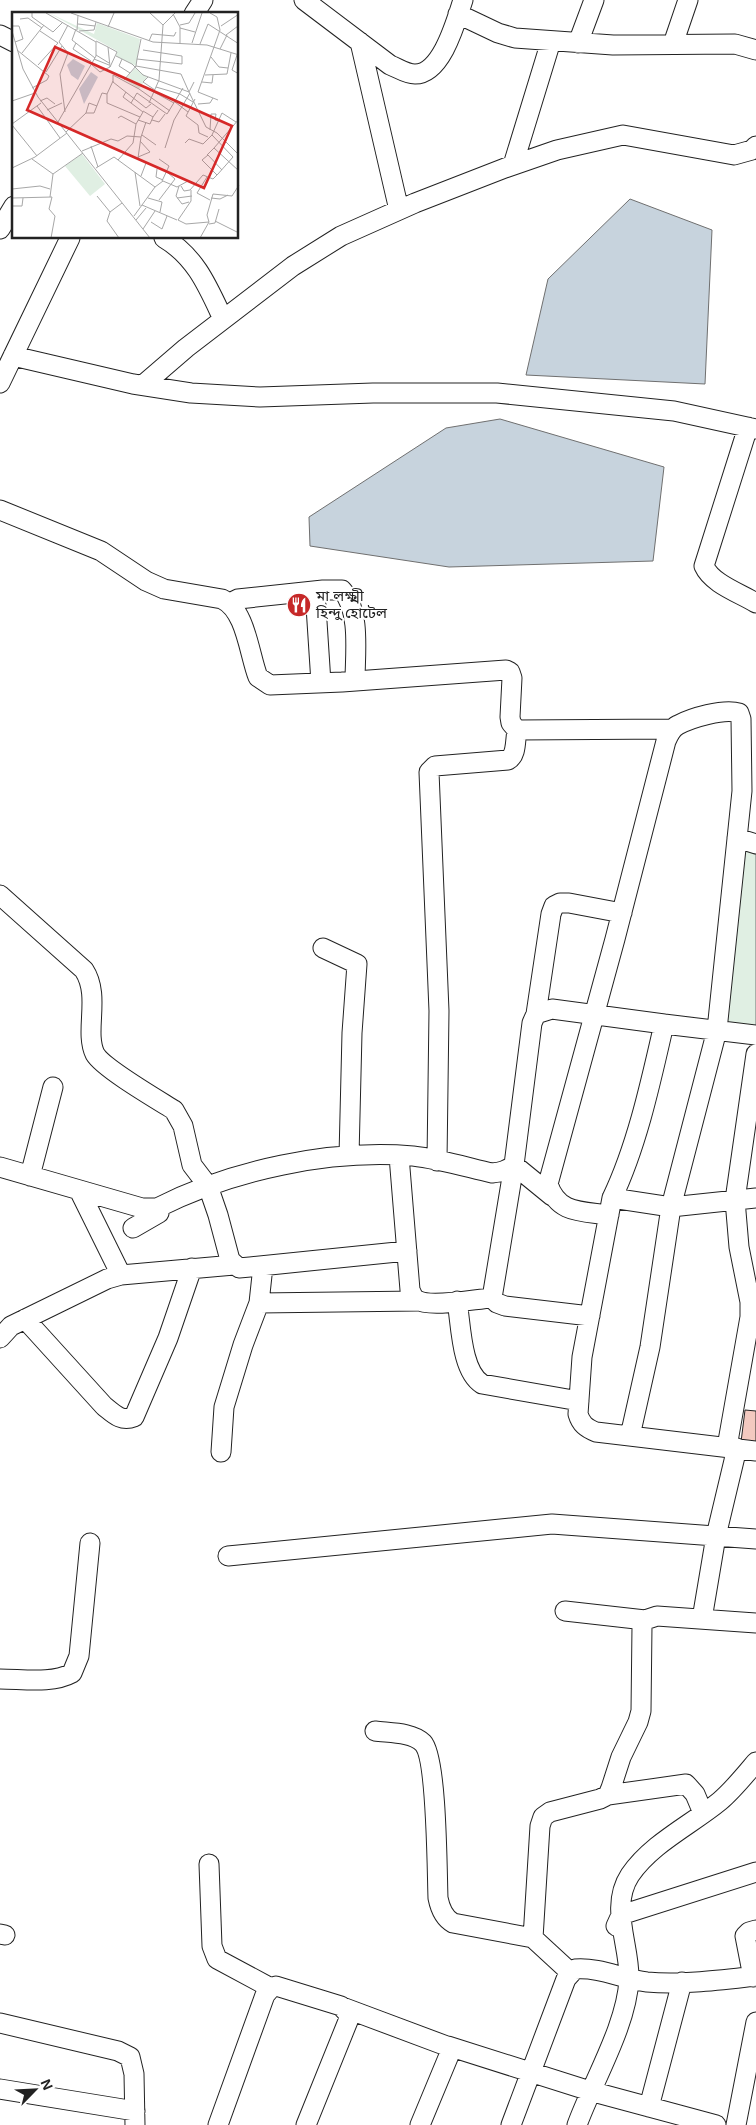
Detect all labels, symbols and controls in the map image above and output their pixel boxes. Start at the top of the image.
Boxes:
inset map [12,12,239,239]
place label: মা লক্ষ্মী হিন্দু হোটেল [315,587,388,621]
restaurant icon: মা লক্ষ্মী হিন্দু হোটেল [286,592,312,618]
north arrow [10,2065,60,2115]
text: N [38,2077,56,2093]

